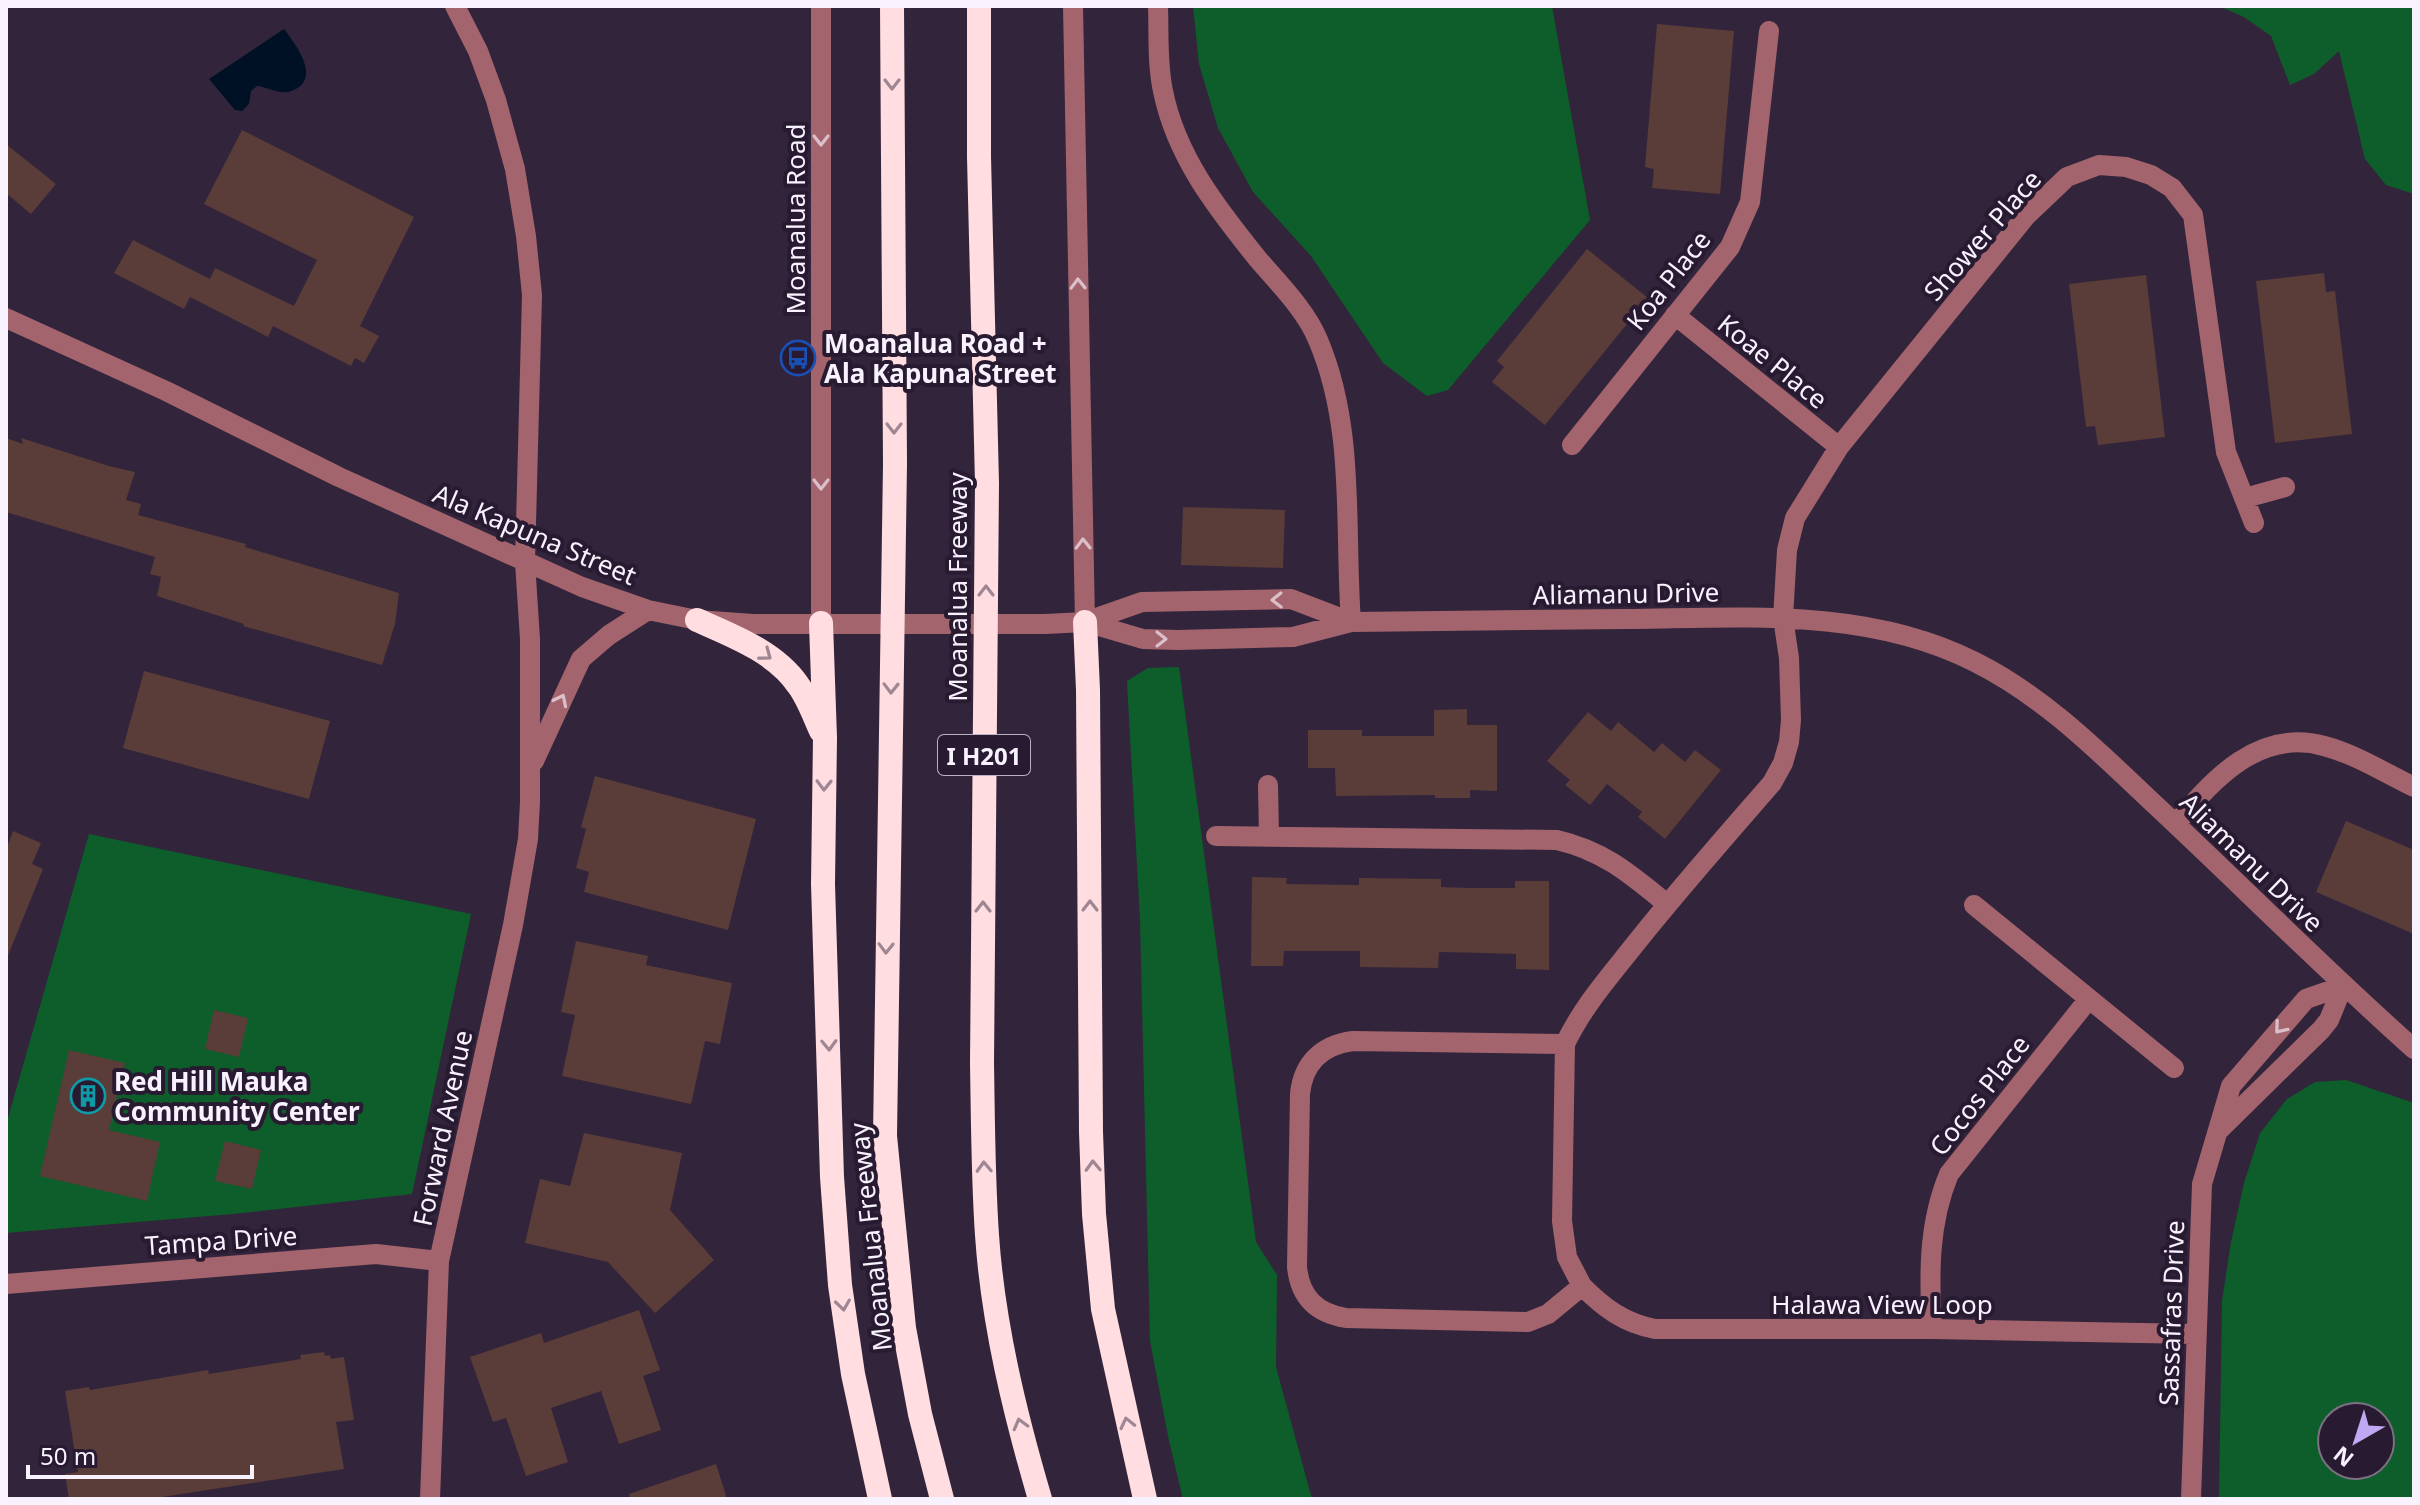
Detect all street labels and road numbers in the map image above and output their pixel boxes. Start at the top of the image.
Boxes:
street label: Moanalua Road [777,123,813,315]
street label: Shower Place [1915,162,2049,308]
street label: Koa Place [1618,223,1718,337]
street label: Koae Place [1710,305,1836,417]
street label: Moanalua Freeway [939,472,975,702]
street label: Ala Kapuna Street [428,475,642,593]
street label: Aliamanu Drive [1532,573,1720,613]
road number: I H201 [938,735,1030,775]
street label: Aliamanu Drive [2172,784,2332,940]
street label: Forward Avenue [404,1027,480,1229]
street label: Cocos Place [1921,1027,2037,1163]
street label: Moanalua Freeway [840,1120,900,1353]
street label: Tampa Drive [143,1217,299,1263]
street label: Sassafras Drive [2150,1220,2192,1406]
street label: Halawa View Loop [1771,1286,1993,1322]

